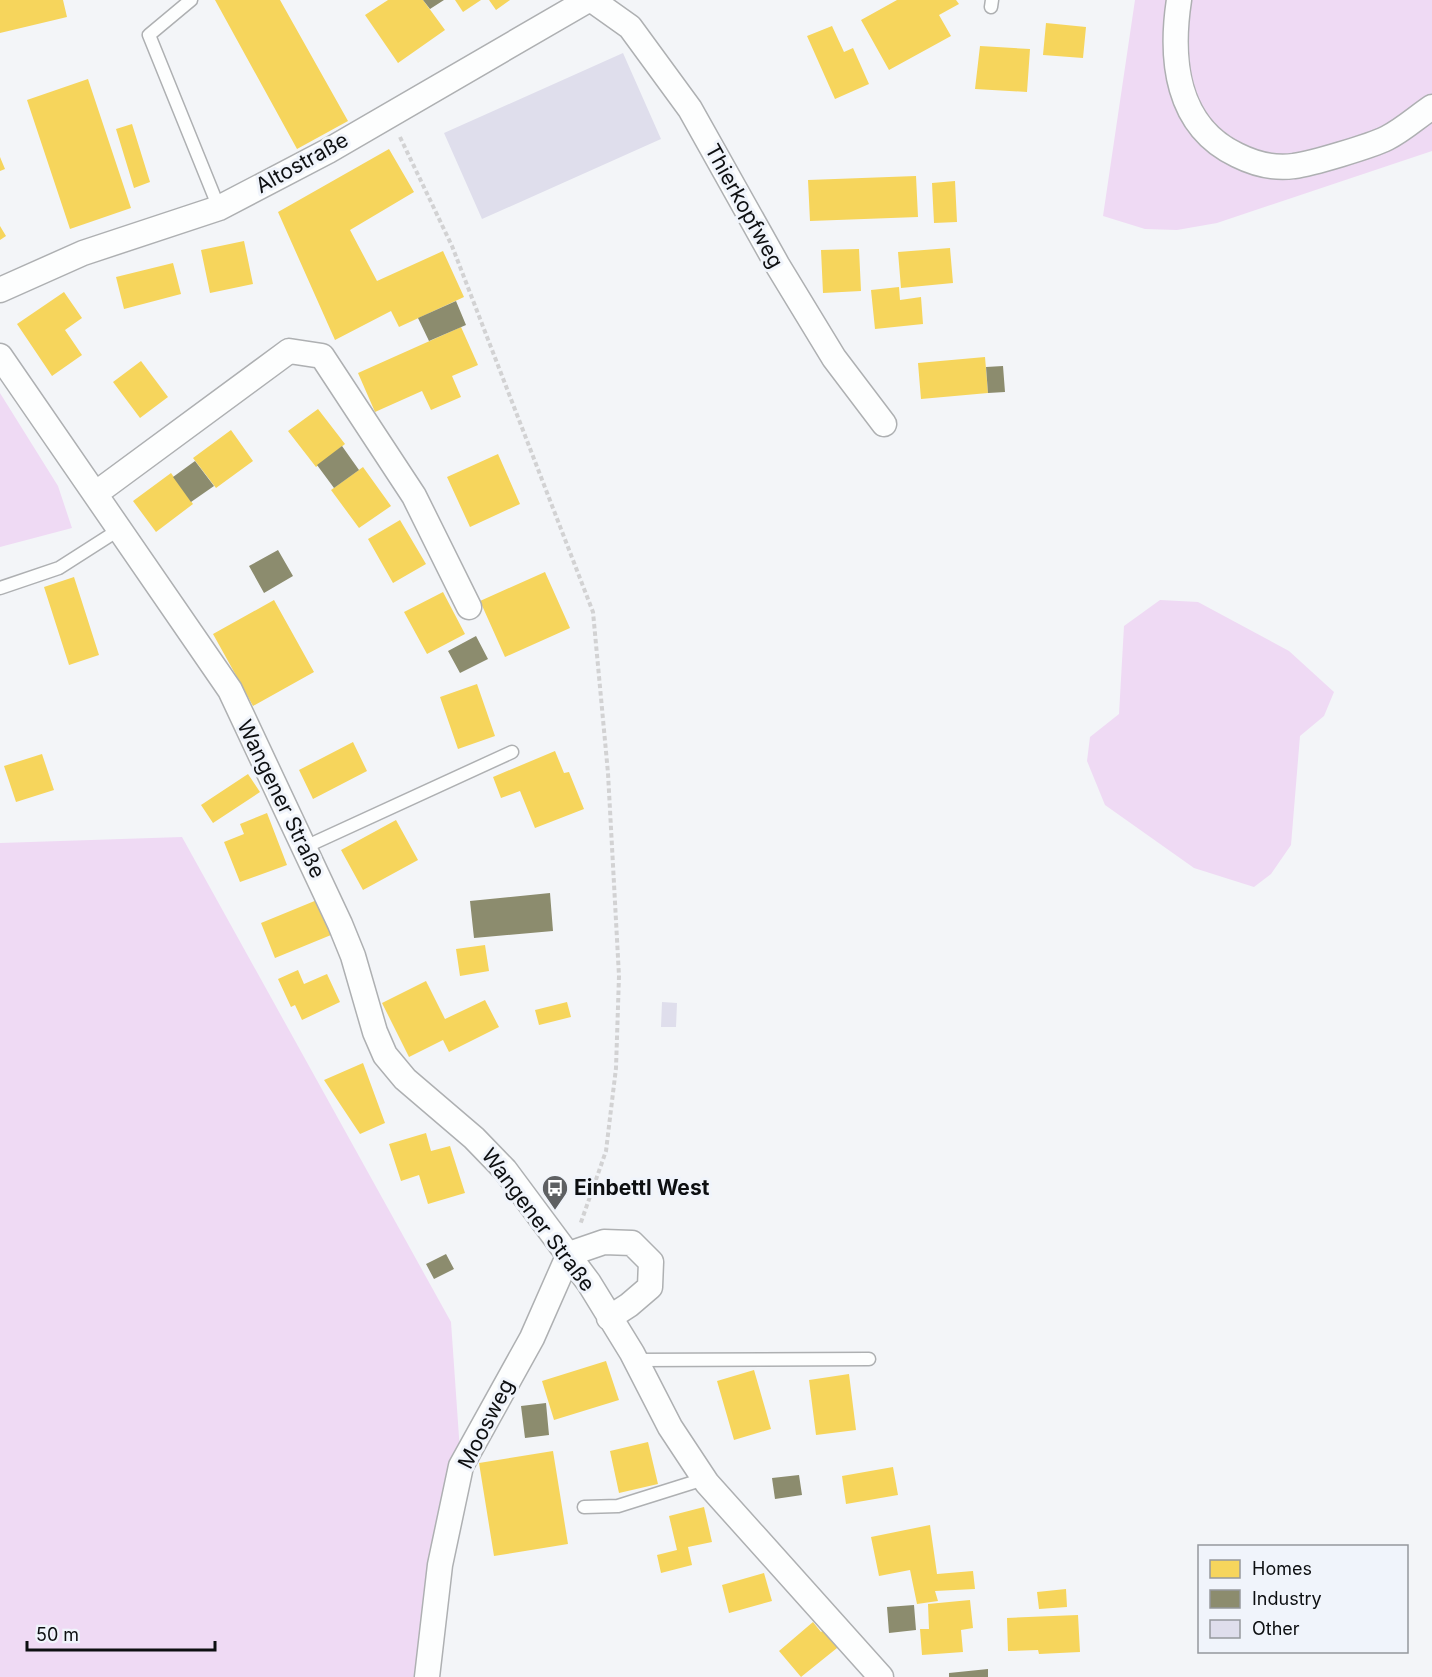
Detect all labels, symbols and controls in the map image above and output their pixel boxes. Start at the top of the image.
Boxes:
street label: Altostraße [251,127,352,198]
street label: Thierkopfweg [700,139,789,272]
street label: Wangener Straße [232,716,331,882]
street label: Wangener Straße [476,1143,600,1296]
bus stop icon: Einbettl West [540,1173,570,1211]
place label: Einbettl West [574,1175,710,1200]
street label: Moosweg [452,1375,519,1473]
legend [1198,1545,1408,1653]
text: Homes [1252,1558,1312,1579]
text: Industry [1252,1588,1322,1609]
scale bar [27,1614,214,1652]
text: Other [1252,1618,1300,1639]
text: 50 m [36,1624,79,1645]

